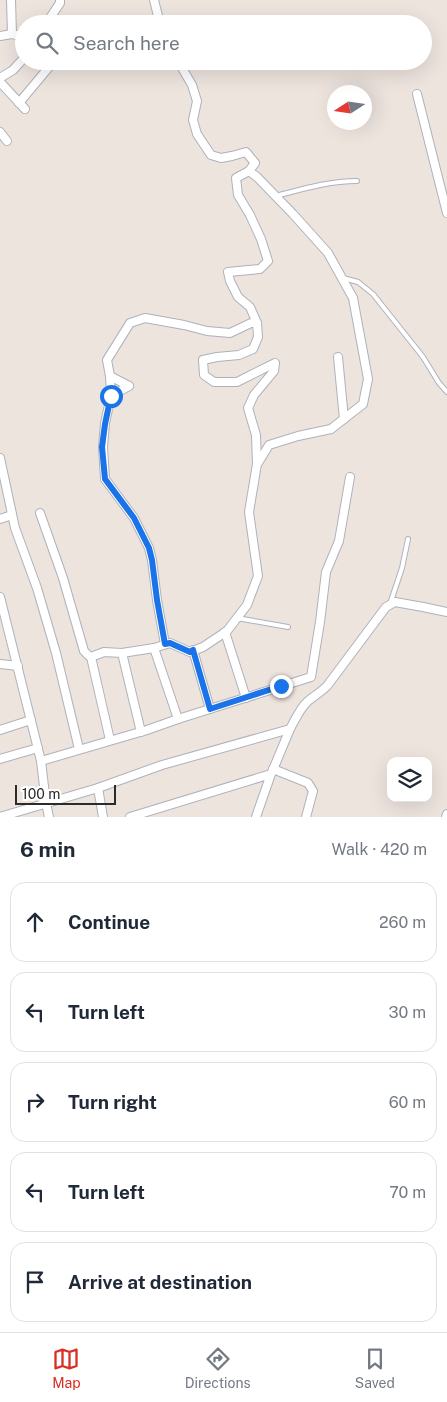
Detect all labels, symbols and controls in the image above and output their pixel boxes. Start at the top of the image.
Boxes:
search box [15,15,432,70]
icon: search [33,29,61,57]
text: Search here [73,32,180,54]
north arrow [327,85,372,130]
route start [100,385,123,408]
route end [270,675,293,698]
map controls [387,757,432,802]
button: layers [387,757,432,802]
scale bar [15,782,116,805]
text: 100 m [22,786,60,802]
text: 6 min [20,837,76,862]
text: Walk · 420 m [331,840,427,859]
icon: ahead [21,908,49,936]
text: Continue [68,911,150,933]
text: 260 m [379,913,426,932]
icon: left [21,998,49,1026]
text: Turn left [68,1001,145,1023]
text: 30 m [389,1003,426,1022]
icon: right [21,1088,49,1116]
text: Turn right [68,1091,157,1113]
text: 60 m [389,1093,426,1112]
icon: left [21,1178,49,1206]
text: Turn left [68,1181,145,1203]
text: 70 m [389,1183,426,1202]
icon: arrive [21,1268,49,1296]
text: Arrive at destination [68,1271,252,1293]
tab: Map [52,1345,81,1391]
tab: Directions [185,1345,251,1391]
tab: Saved [355,1345,395,1391]

